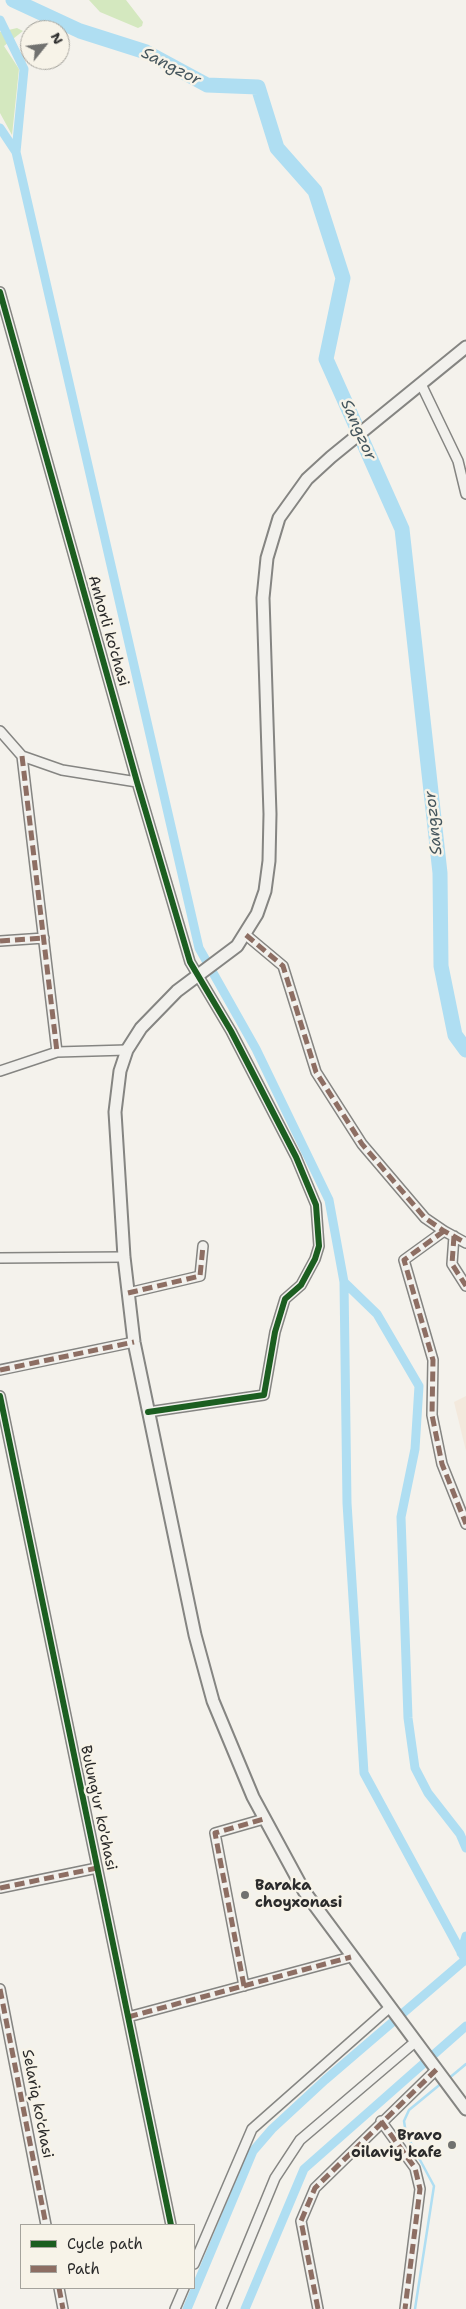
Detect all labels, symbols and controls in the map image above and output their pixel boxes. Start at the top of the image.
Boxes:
north arrow [20,20,70,70]
text: N [47,29,68,47]
water label: Sangzor [138,44,204,90]
water label: Sangzor [336,397,380,463]
street label: Anhorli ko'chasi [84,573,132,689]
water label: Sangzor [421,790,447,856]
street label: Bulung'ur ko'chasi [76,1744,120,1872]
place label: Baraka choyxonasi [255,1877,342,1912]
marker: Baraka choyxonasi [239,1889,251,1901]
street label: Selariq ko'chasi [18,2048,56,2160]
place label: Bravo oilaviy kafe [351,2127,442,2162]
marker: Bravo oilaviy kafe [446,2139,458,2151]
legend [20,2224,195,2289]
text: Cycle path [67,2234,143,2254]
text: Path [67,2259,100,2279]

